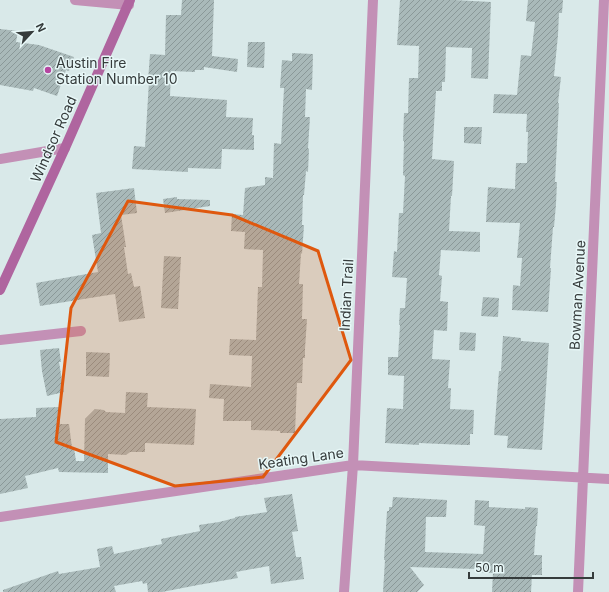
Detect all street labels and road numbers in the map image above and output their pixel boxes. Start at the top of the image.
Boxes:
street label: Windsor Road [26,93,80,185]
street label: Bowman Avenue [566,239,588,351]
street label: Indian Trail [336,258,356,332]
street label: Keating Lane [257,444,345,472]

